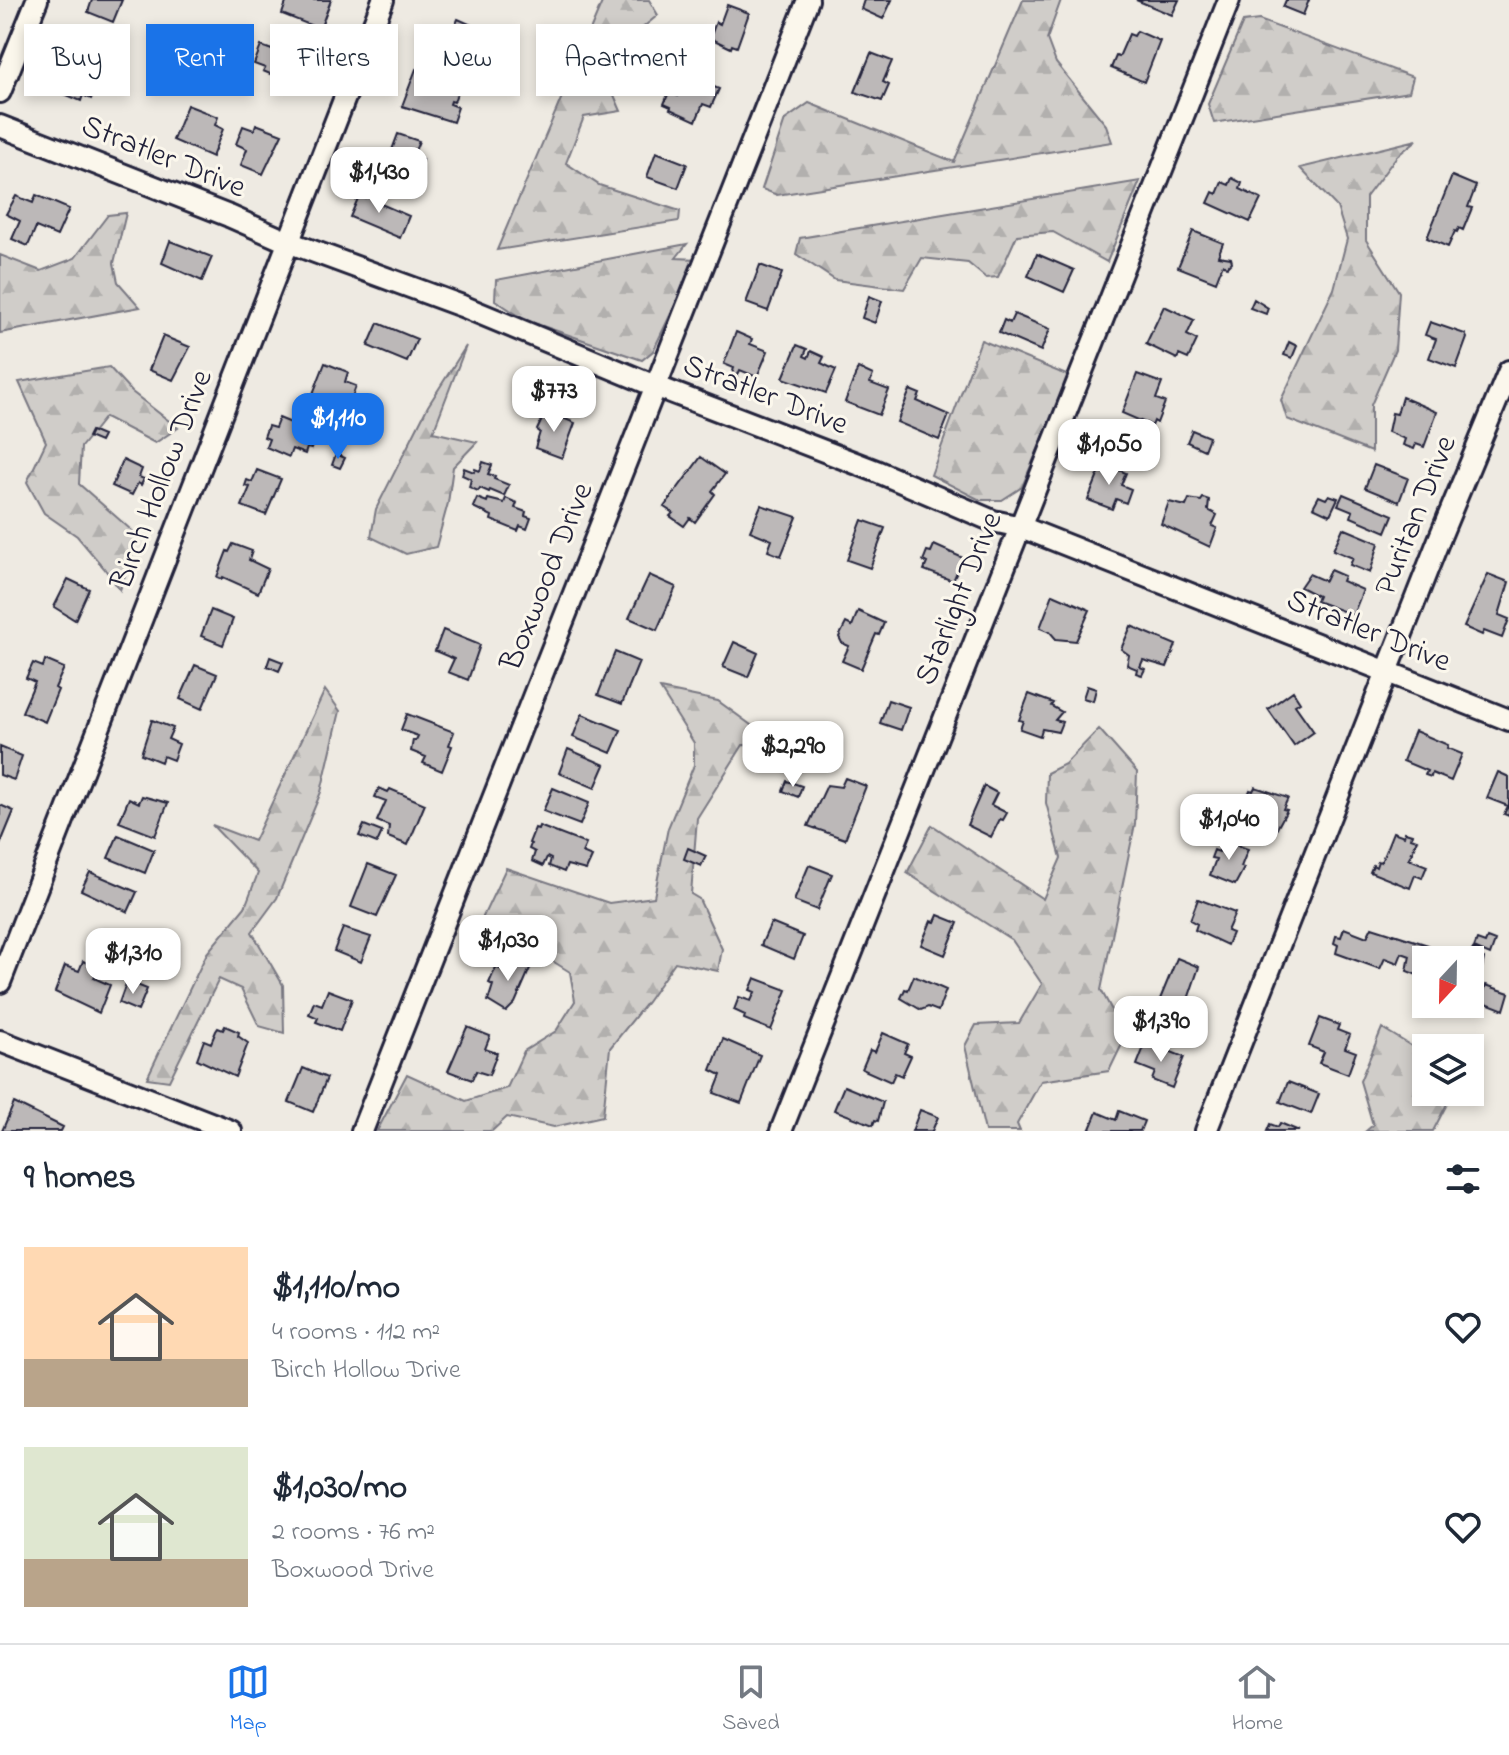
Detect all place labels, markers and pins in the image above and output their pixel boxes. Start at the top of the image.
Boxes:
pin: $1,430 [314,147,444,215]
pin: $773 [507,366,601,434]
pin: $1,110 [273,393,403,461]
pin: $1,050 [1044,419,1174,487]
pin: $2,290 [728,721,858,789]
pin: $1,040 [1164,794,1294,862]
pin: $1,030 [443,915,573,983]
pin: $1,310 [68,928,198,996]
pin: $1,390 [1096,996,1226,1064]

